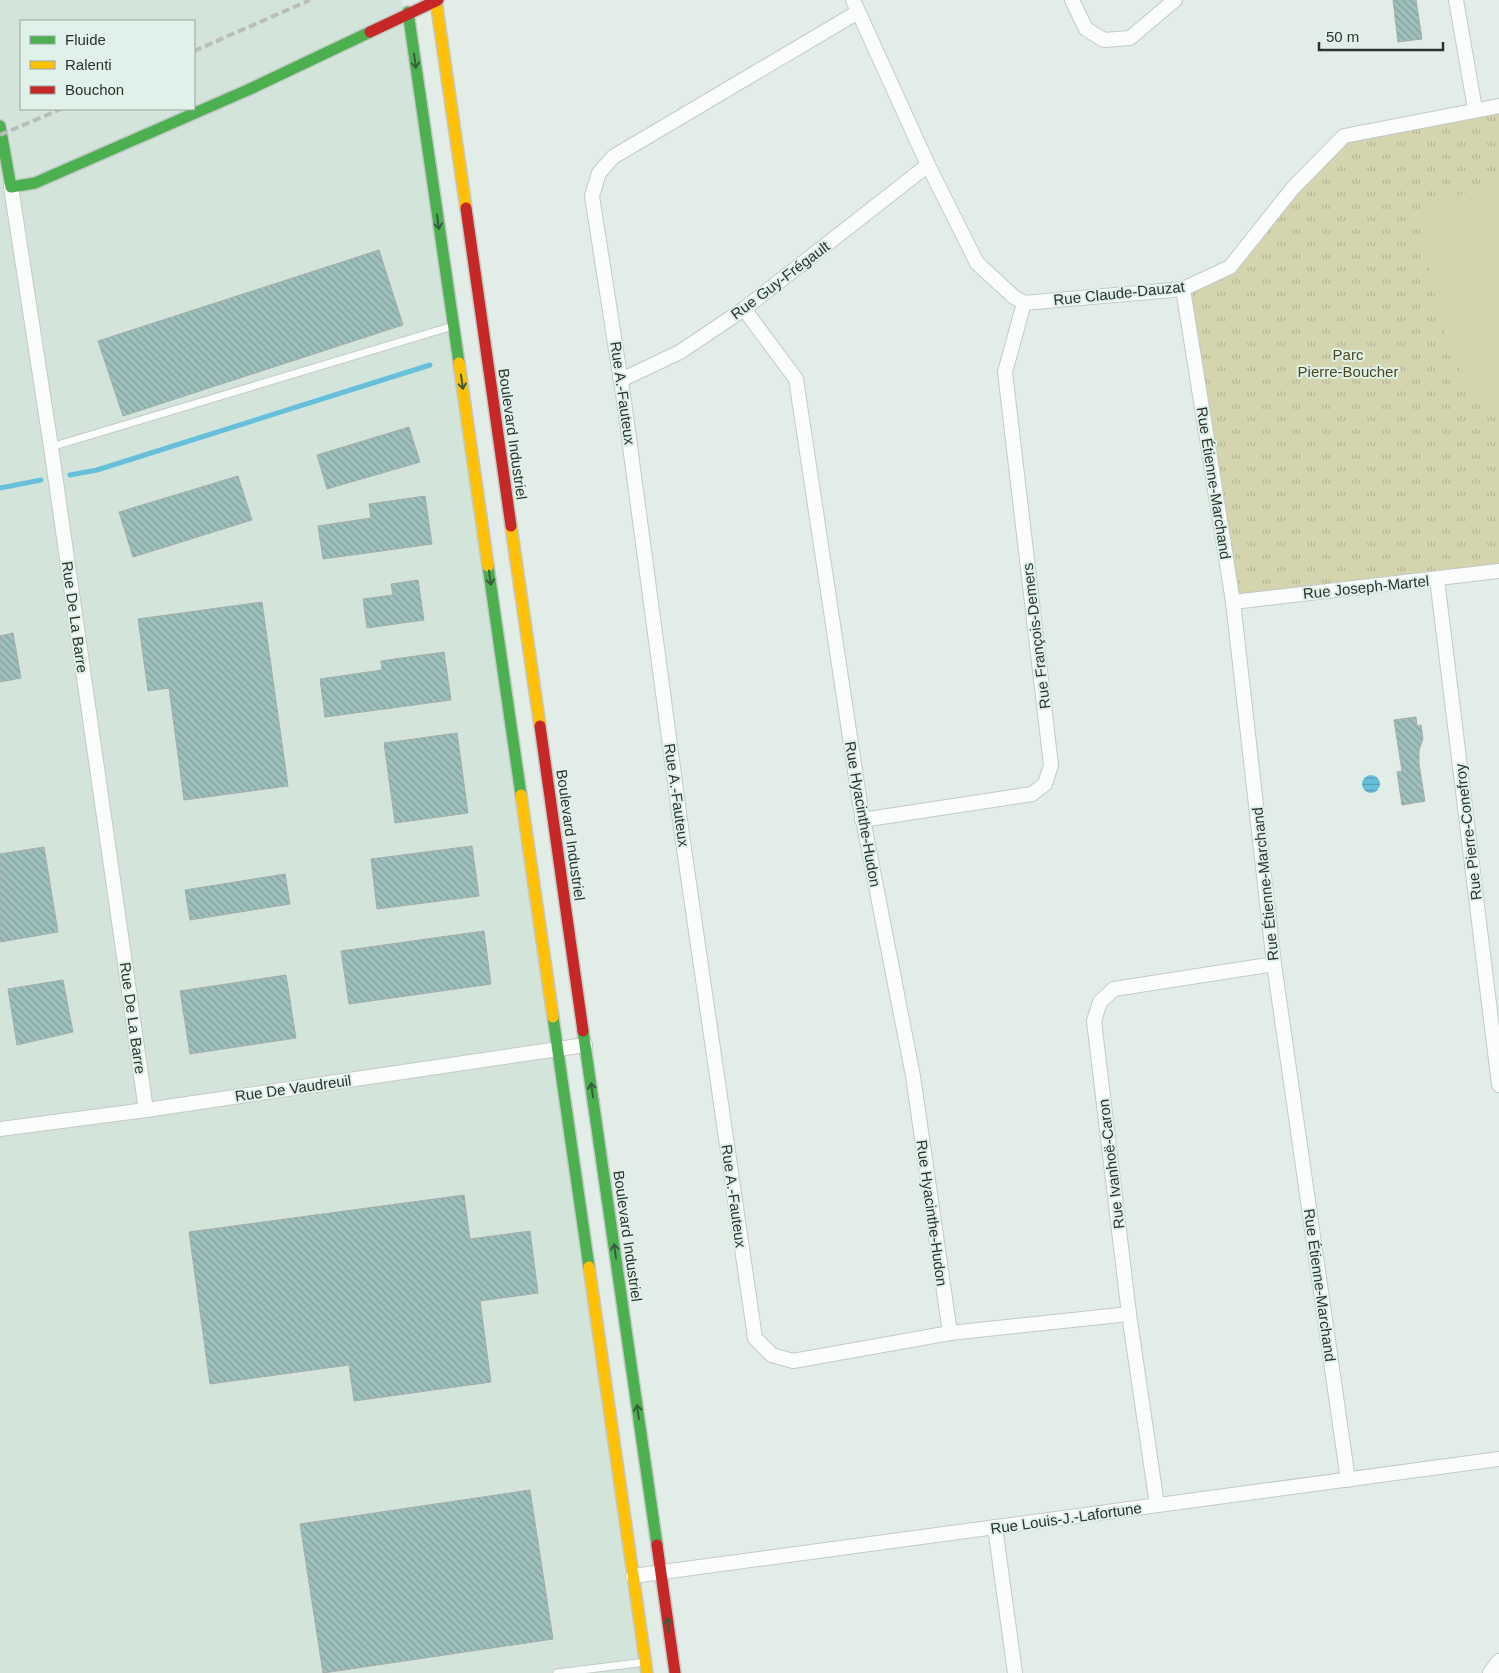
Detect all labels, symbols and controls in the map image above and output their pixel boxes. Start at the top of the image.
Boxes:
legend [20,20,195,110]
scale bar [1319,20,1443,52]
text: 50 m [1326,28,1359,45]
text: Fluide [65,31,106,48]
one-way arrow [410,52,420,68]
text: Ralenti [65,56,112,73]
text: Bouchon [65,81,124,98]
one-way arrow [434,213,444,229]
street label: Rue Guy-Frégault [727,237,833,323]
street label: Rue Claude-Dauzat [1053,278,1186,308]
street label: Rue A.-Fauteux [607,340,639,446]
park label: Parc Pierre-Boucher [1298,346,1398,380]
street label: Boulevard Industriel [495,367,531,501]
one-way arrow [457,374,467,390]
street label: Rue Étienne-Marchand [1194,405,1234,561]
street label: Rue De La Barre [59,560,91,674]
street label: Rue François-Demers [1019,562,1053,710]
one-way arrow [485,570,495,586]
street label: Rue Joseph-Martel [1302,572,1430,602]
street label: Rue Hyacinthe-Hudon [842,740,884,888]
street label: Rue A.-Fauteux [661,742,693,848]
street label: Rue Pierre-Conefroy [1451,762,1485,901]
street label: Boulevard Industriel [553,768,589,902]
street label: Rue Étienne-Marchand [1248,806,1282,962]
street label: Rue De La Barre [117,961,149,1075]
street label: Rue De Vaudreuil [234,1071,352,1105]
one-way arrow [587,1082,597,1098]
street label: Rue Ivanhoë-Caron [1095,1098,1127,1230]
street label: Rue Hyacinthe-Hudon [913,1139,951,1287]
street label: Rue A.-Fauteux [718,1143,750,1249]
street label: Boulevard Industriel [610,1169,646,1303]
street label: Rue Étienne-Marchand [1301,1207,1339,1363]
one-way arrow [610,1243,620,1259]
one-way arrow [632,1404,642,1420]
street label: Rue Louis-J.-Lafortune [989,1499,1143,1537]
one-way arrow [663,1617,673,1633]

